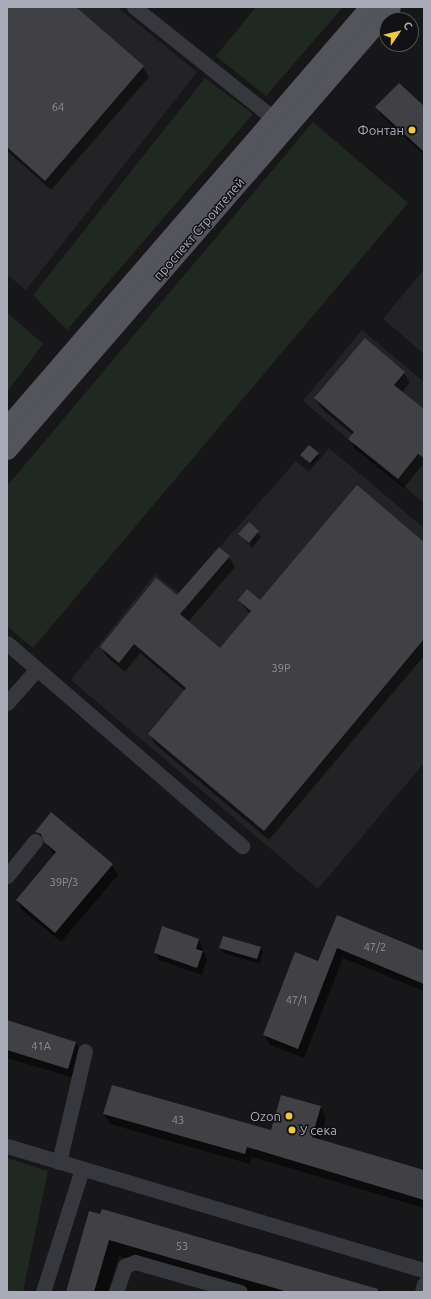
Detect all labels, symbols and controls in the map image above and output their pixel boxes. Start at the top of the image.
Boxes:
north arrow [379,12,419,52]
text: С [401,19,415,32]
house number: 64 [52,100,64,114]
place label: Фонтан [358,122,404,138]
marker: Фонтан [407,125,417,135]
street label: проспект Строителей [150,175,248,283]
house number: 39Р [272,661,290,675]
house number: 39Р/3 [50,875,78,889]
house number: 47/2 [364,940,386,954]
house number: 47/1 [286,993,308,1007]
house number: 41А [31,1039,51,1053]
place label: Ozon [250,1108,281,1124]
marker: Ozon [284,1111,294,1121]
house number: 43 [172,1113,184,1127]
place label: У сека [300,1122,337,1138]
marker: У сека [287,1125,297,1135]
house number: 53 [176,1239,188,1253]

